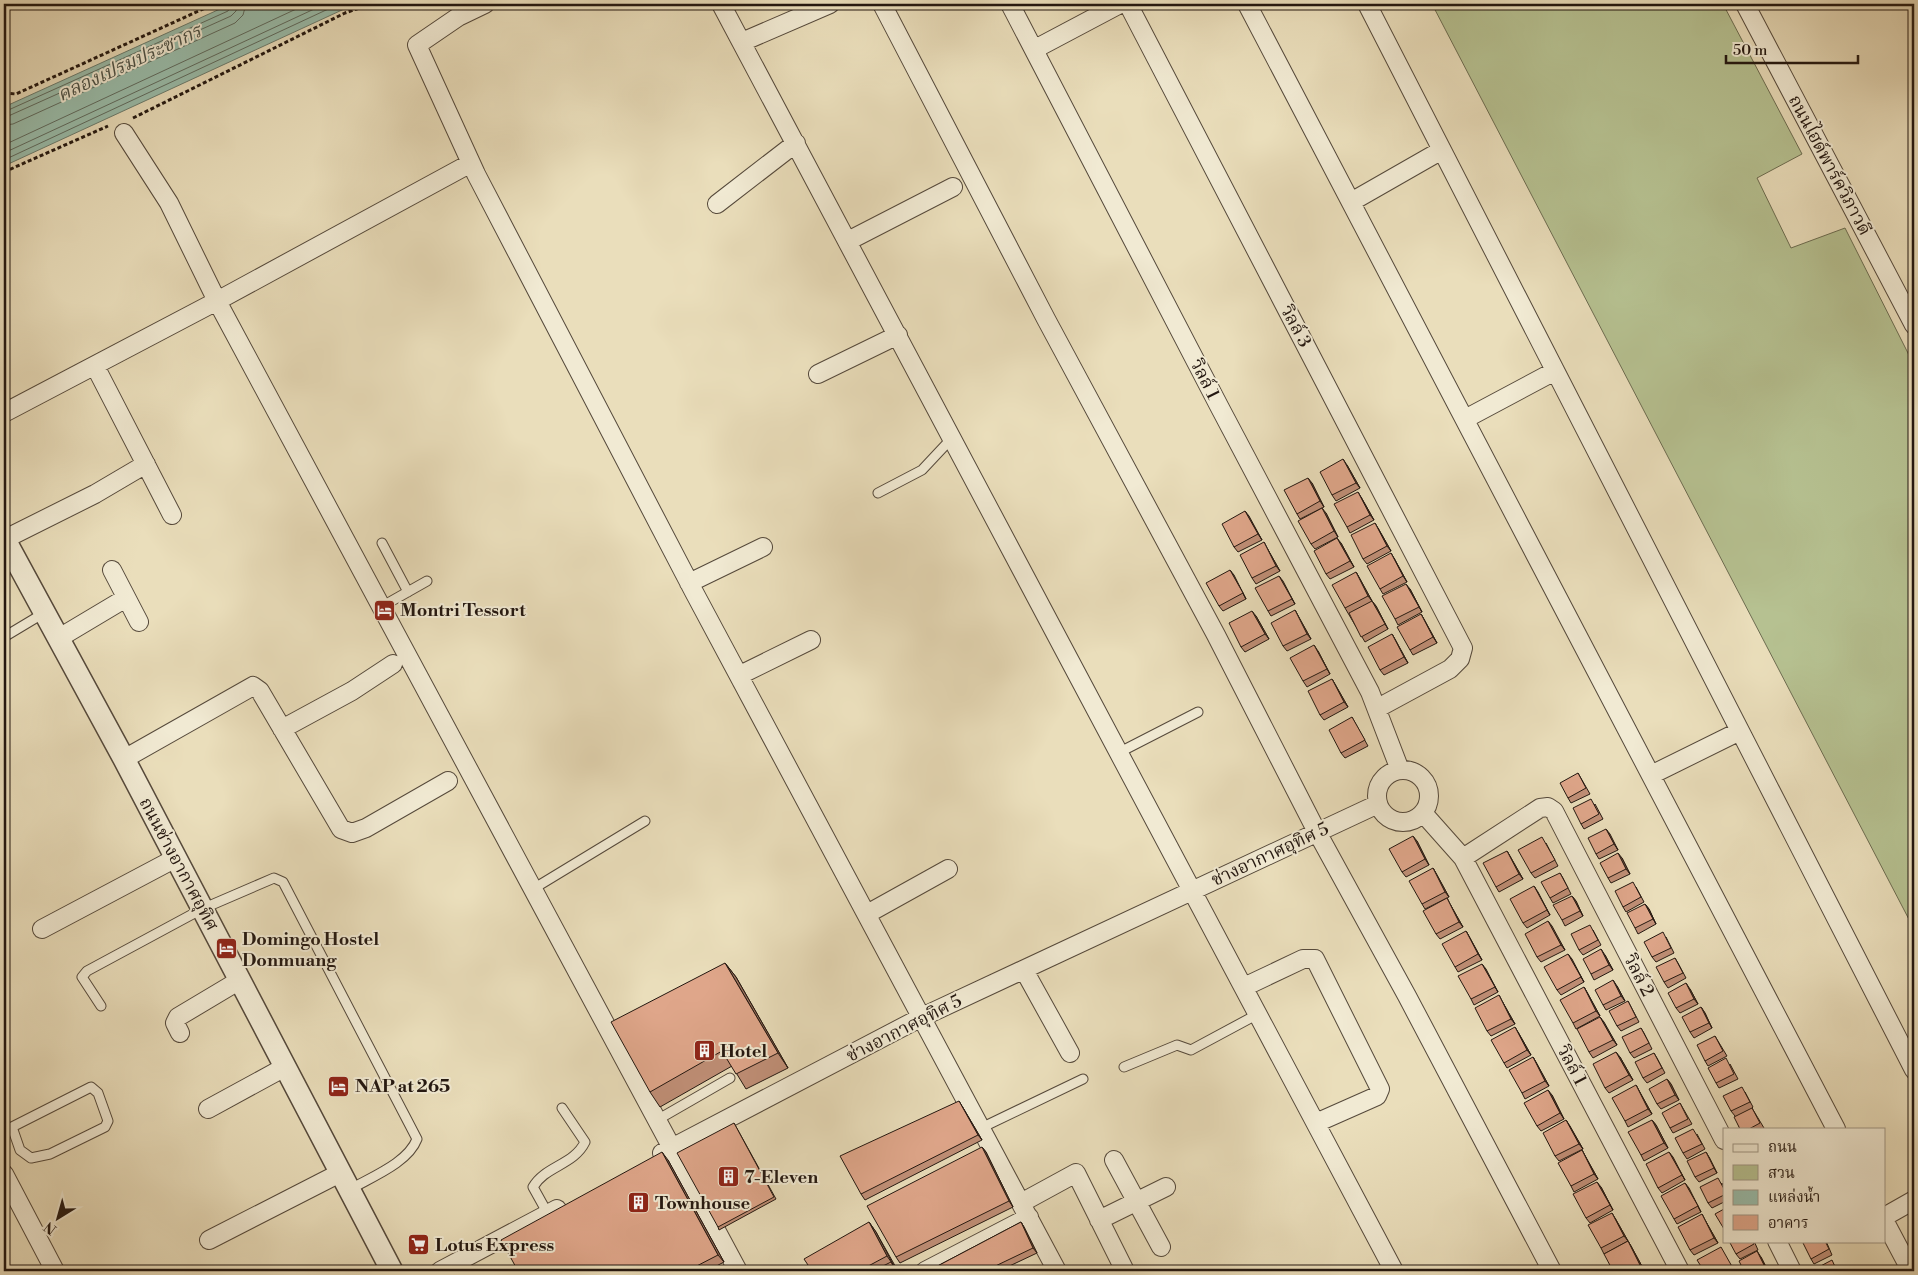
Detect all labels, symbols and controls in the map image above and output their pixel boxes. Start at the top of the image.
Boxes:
water label: คลองเปรมประชากร [53,18,208,107]
scale bar [1726,32,1858,64]
text: 50 m [1733,41,1767,60]
street label: ถนนไฮด์พาร์ควิภาวดี [1783,91,1877,239]
street label: วิลล์ 3 [1275,301,1316,351]
street label: วิลล์ 1 [1185,355,1225,404]
hotel icon: Montri Tessort [372,598,396,622]
place label: Montri Tessort [400,599,526,622]
street label: ถนนช่างอากาศอุทิศ [134,794,224,935]
street label: ช่างอากาศอุทิศ 5 [1208,817,1333,892]
place label: Domingo Hostel Donmuang [242,928,379,972]
hotel icon: Domingo Hostel Donmuang [214,937,238,961]
street label: วิลล์ 2 [1618,950,1659,1000]
street label: ช่างอากาศอุทิศ 5 [843,989,966,1067]
building icon: Hotel [692,1039,716,1063]
place label: Hotel [720,1040,767,1063]
street label: วิลล์ 1 [1551,1041,1592,1090]
hotel icon: NAP at 265 [327,1074,351,1098]
place label: NAP at 265 [355,1075,450,1098]
legend [1723,1128,1886,1242]
text: ถนน [1768,1138,1797,1157]
text: สวน [1768,1164,1795,1183]
building icon: 7-Eleven [716,1165,740,1189]
place label: 7-Eleven [744,1166,818,1189]
text: แหล่งน้ำ [1768,1186,1820,1207]
building icon: Townhouse [627,1191,651,1215]
north arrow [32,1192,82,1242]
place label: Townhouse [655,1192,751,1215]
text: อาคาร [1768,1214,1808,1233]
text: N [41,1217,61,1238]
supermarket icon: Lotus Express [407,1233,431,1257]
place label: Lotus Express [435,1234,554,1257]

